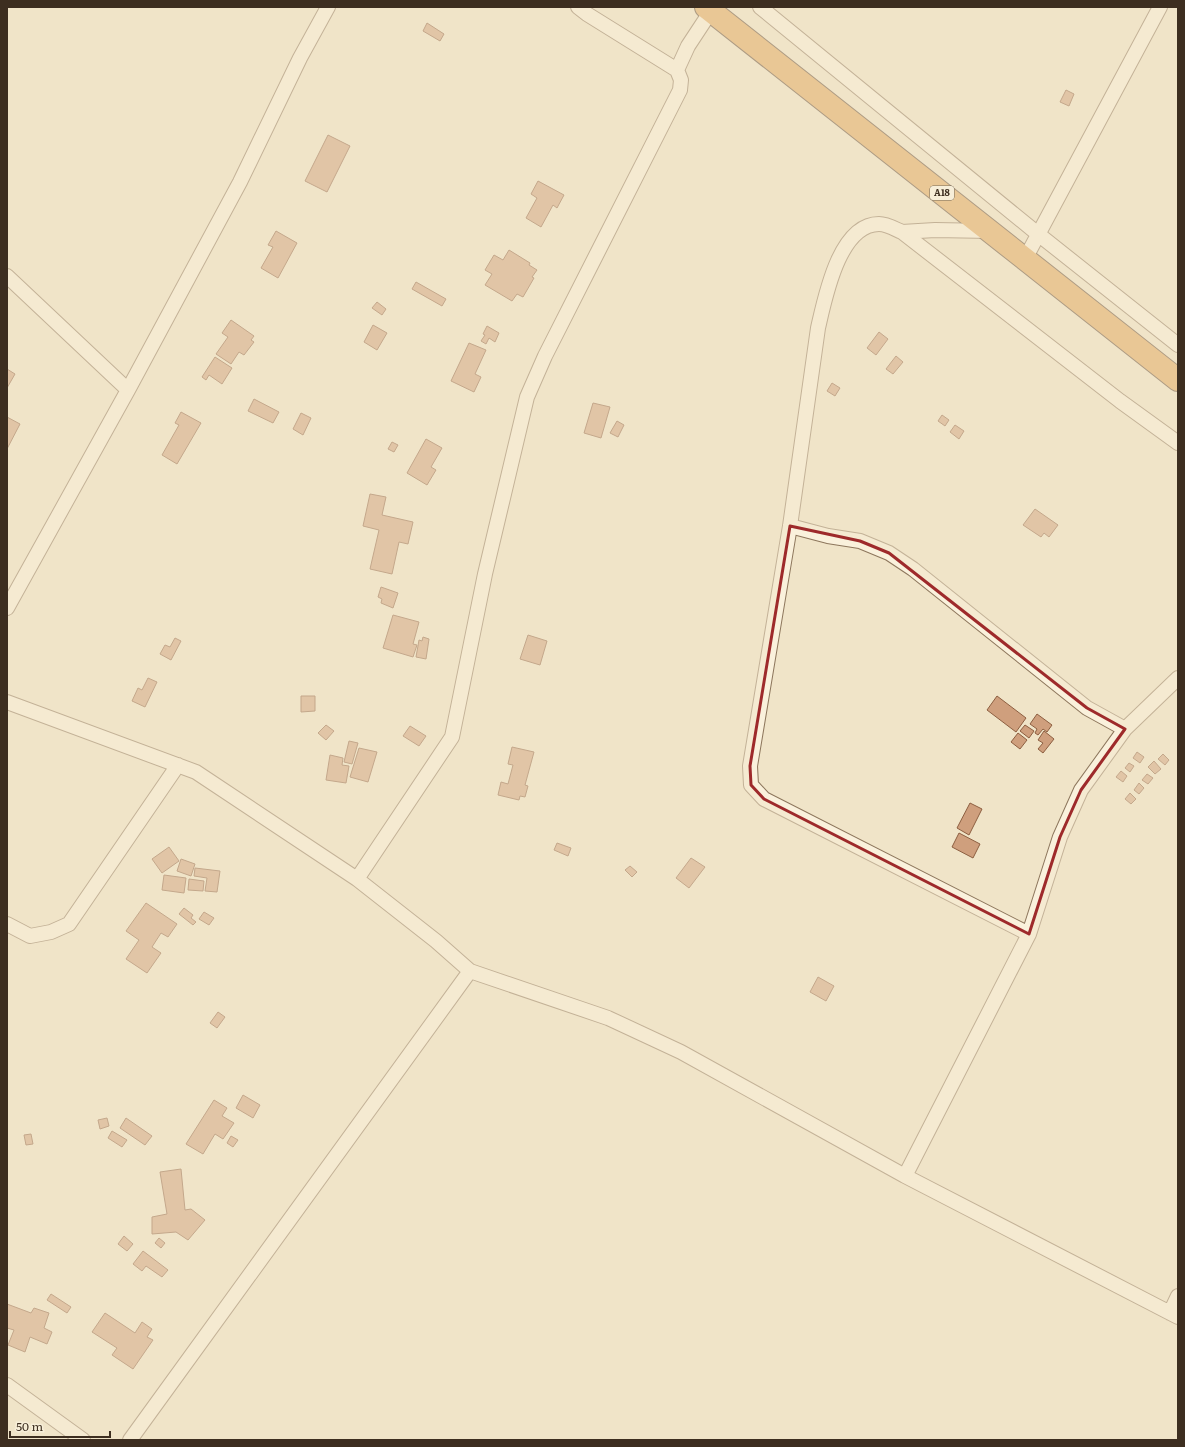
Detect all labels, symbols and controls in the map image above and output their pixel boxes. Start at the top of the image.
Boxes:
road number: A18 [930,186,954,200]
scale bar [10,1413,110,1439]
text: 50 m [16,1417,43,1435]

